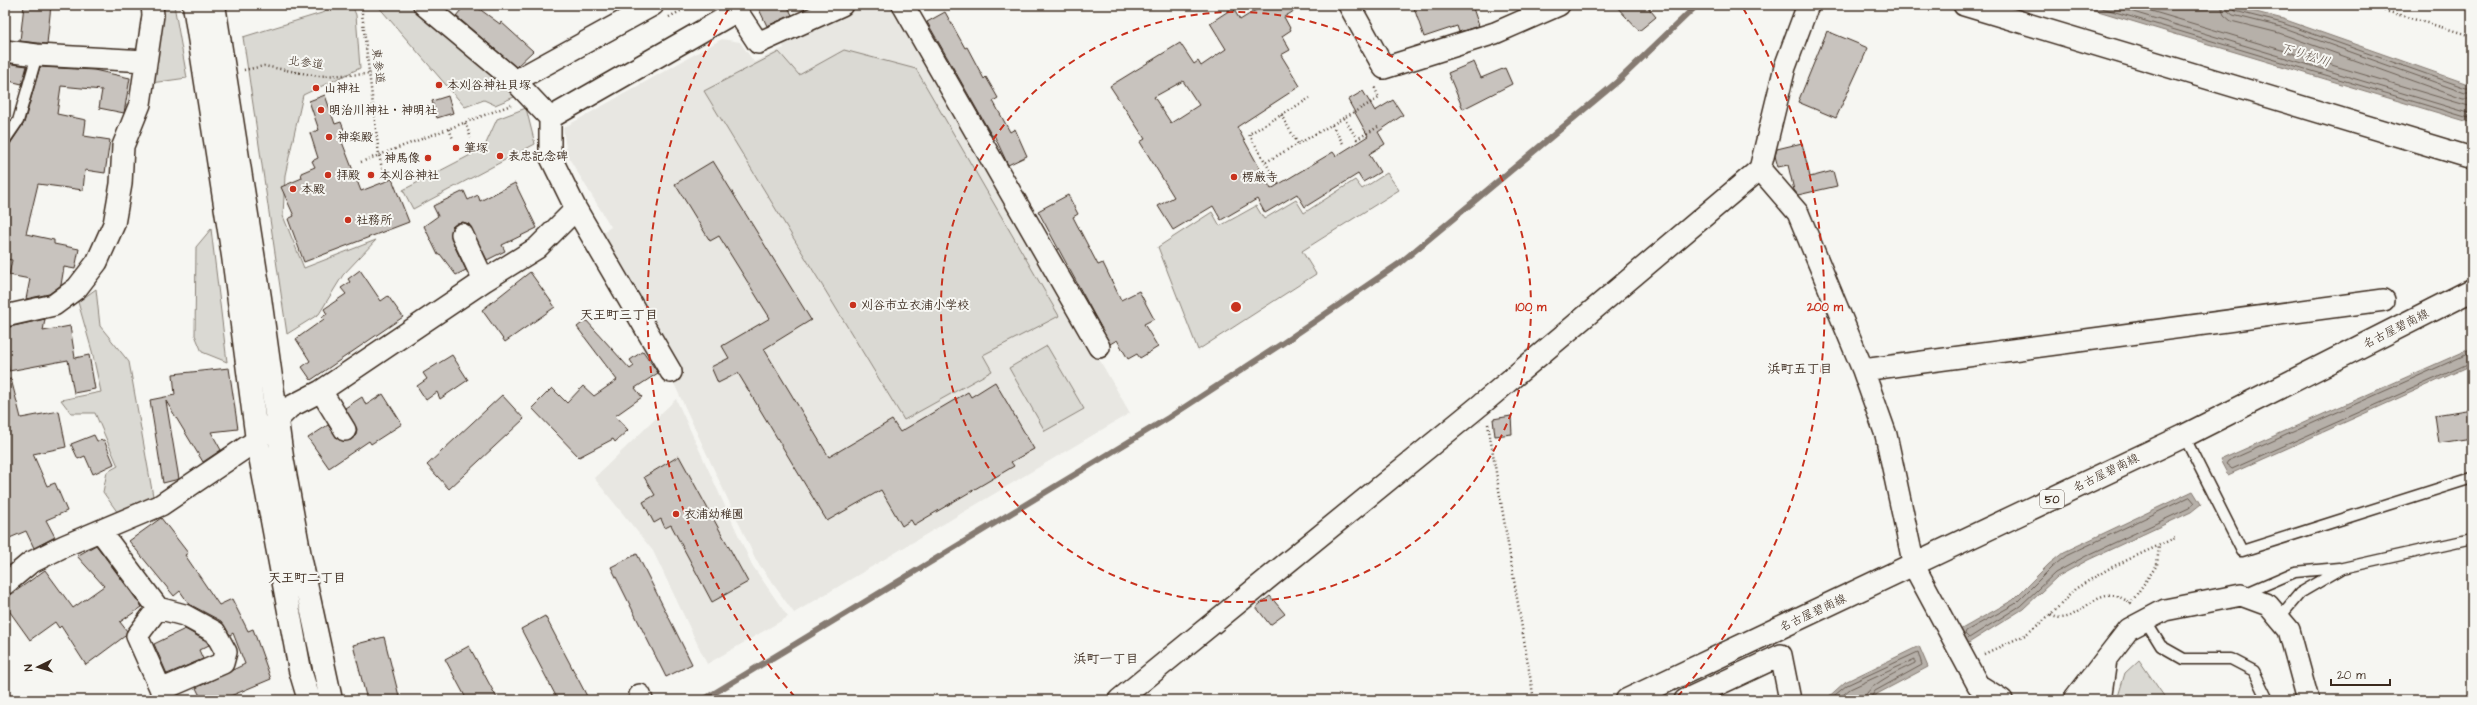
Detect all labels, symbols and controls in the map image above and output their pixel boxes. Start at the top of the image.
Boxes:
water label: 下り松川 [2277,39,2333,71]
street label: 東参道 [367,47,389,85]
street label: 北参道 [287,52,325,74]
place label: 本刈谷神社貝塚 [447,77,531,94]
place label: 山神社 [324,80,360,97]
marker: 本刈谷神社貝塚 [434,80,444,90]
marker: 山神社 [311,83,321,93]
place label: 明治川神社・神明社 [329,102,437,119]
marker: 明治川神社・神明社 [316,105,326,115]
place label: 神楽殿 [337,129,373,146]
marker: 神楽殿 [324,132,334,142]
place label: 筆塚 [464,140,488,157]
marker: 筆塚 [451,143,461,153]
place label: 表忠記念碑 [508,148,568,165]
place label: 神馬像 [384,150,420,167]
marker: 表忠記念碑 [495,151,505,161]
marker: 神馬像 [423,153,433,163]
place label: 拝殿 [336,167,360,184]
place label: 本刈谷神社 [379,167,439,184]
place label: 楞厳寺 [1242,169,1278,186]
marker: 拝殿 [323,170,333,180]
marker: 本刈谷神社 [366,170,376,180]
marker: 楞厳寺 [1229,172,1239,182]
place label: 本殿 [301,181,325,198]
marker: 本殿 [288,184,298,194]
place label: 社務所 [356,212,393,229]
marker: 社務所 [343,215,353,225]
place label: 刈谷市立衣浦小学校 [861,297,969,314]
text: 100 m [1516,299,1547,316]
text: 200 m [1806,299,1844,316]
marker: 刈谷市立衣浦小学校 [848,300,858,310]
centre of rings [1229,300,1243,314]
street label: 名古屋碧南線 [2360,305,2432,353]
district label: 天王町三丁目 [580,306,658,324]
district label: 浜町五丁目 [1767,360,1833,378]
street label: 名古屋碧南線 [2070,450,2142,496]
road number: 50 [2040,490,2064,508]
place label: 衣浦幼稚園 [684,506,744,523]
marker: 衣浦幼稚園 [671,509,681,519]
district label: 天王町二丁目 [268,569,346,587]
street label: 名古屋碧南線 [1777,590,1849,636]
north arrow [18,647,58,687]
district label: 浜町一丁目 [1073,650,1139,668]
scale bar [2331,661,2390,687]
text: N [21,664,36,672]
text: 20 m [2337,667,2366,684]

